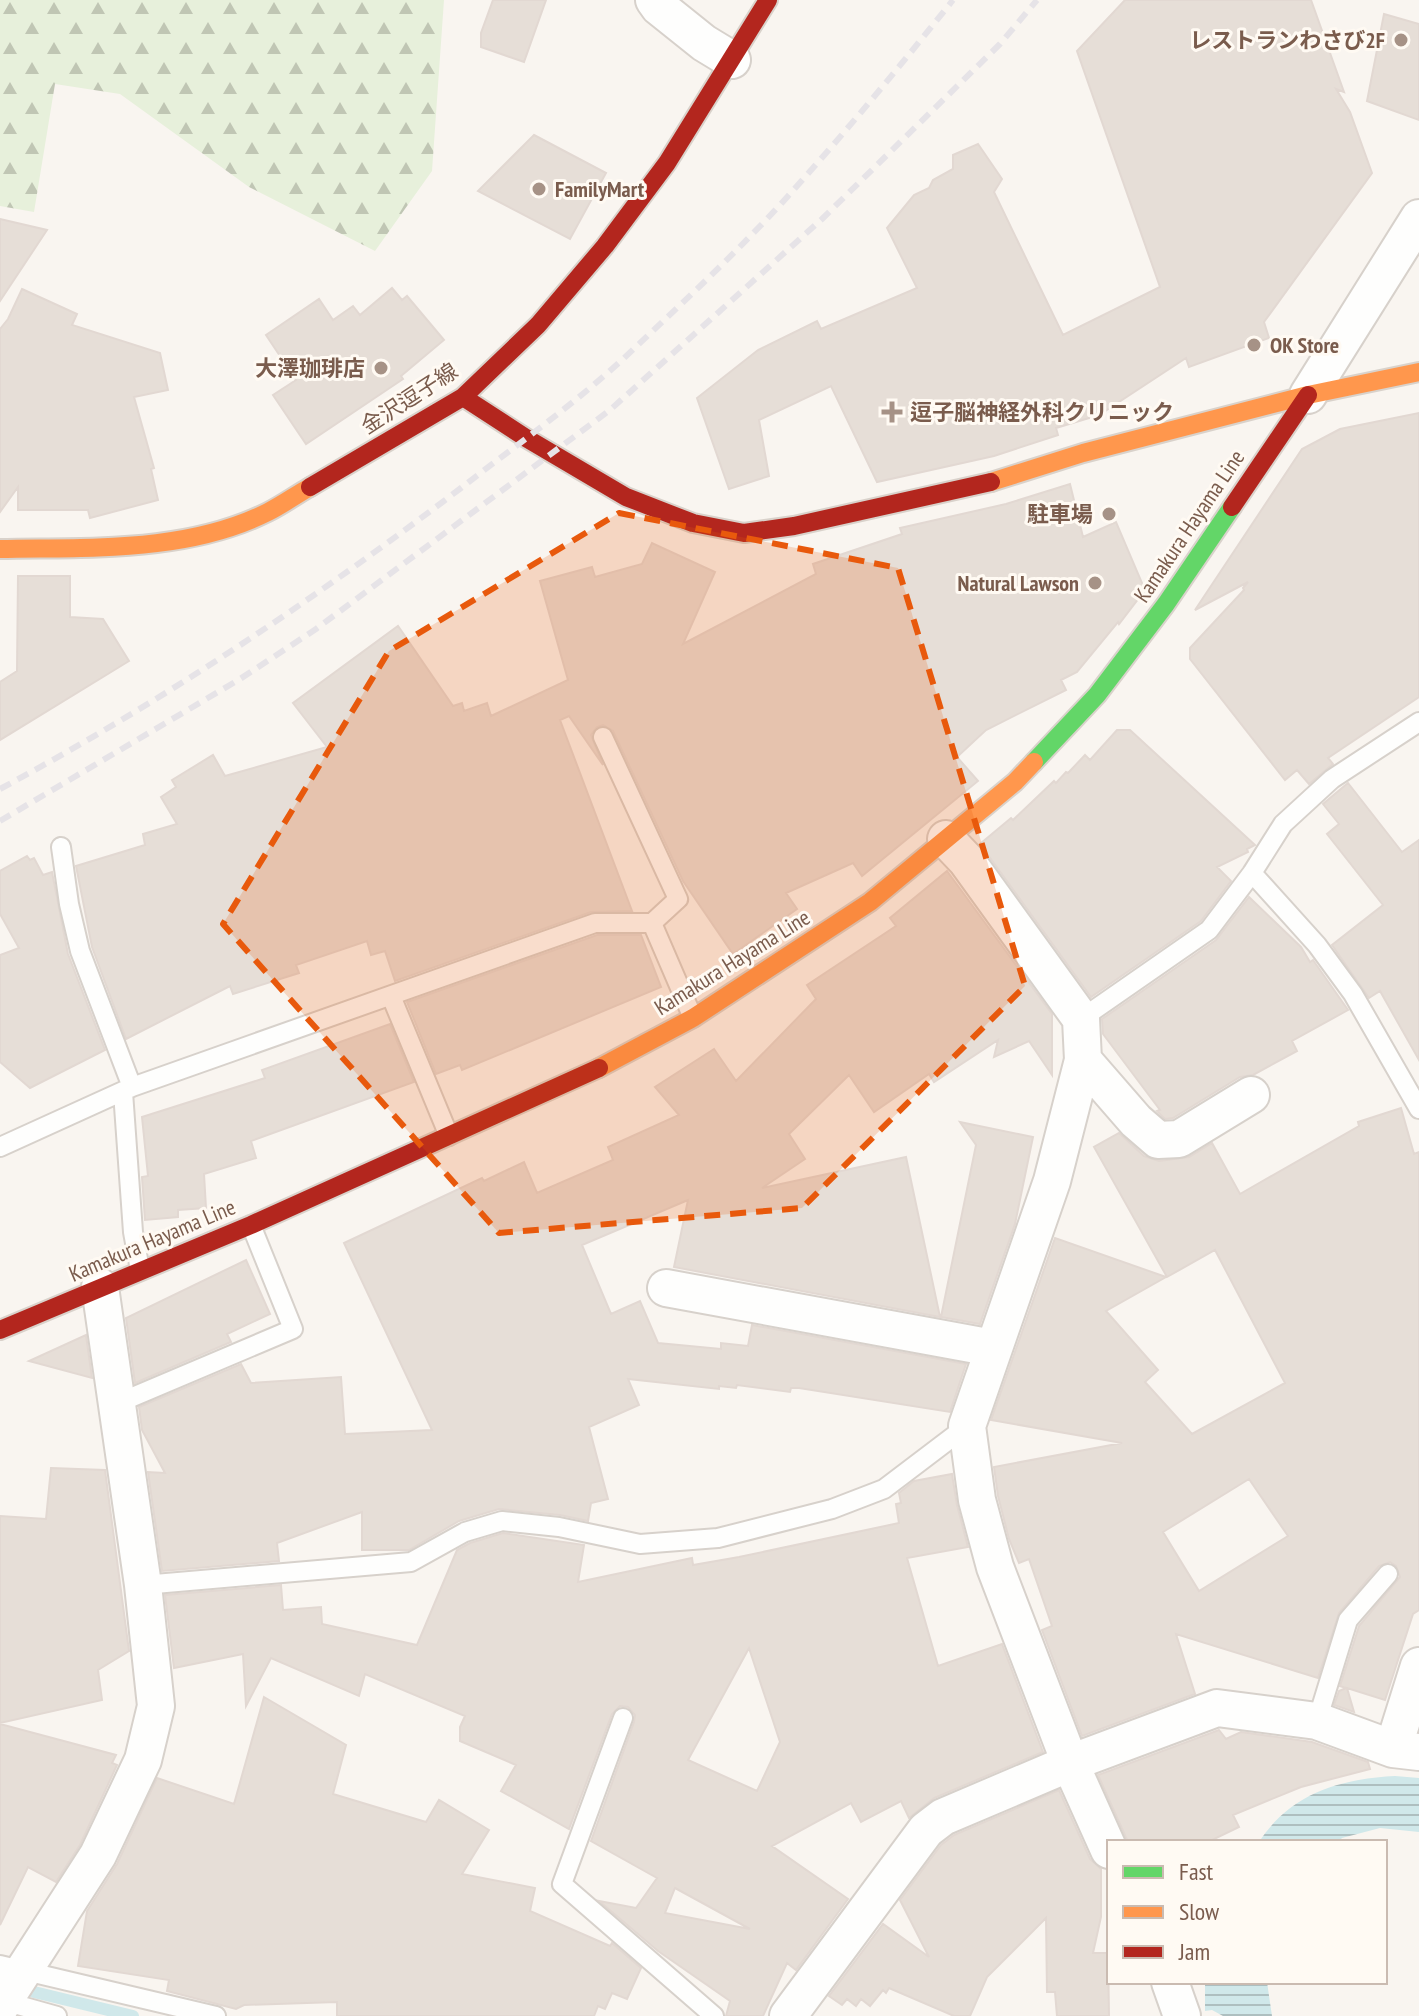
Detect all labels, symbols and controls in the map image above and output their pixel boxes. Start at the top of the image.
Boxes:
place label: レストランわさび2F [1189,26,1385,54]
marker: レストランわさび2F [1392,31,1410,49]
place label: FamilyMart [555,175,645,203]
marker: FamilyMart [530,180,548,198]
place label: OK Store [1270,331,1339,359]
marker: OK Store [1245,336,1263,354]
place label: 大澤珈琲店 [255,354,365,382]
street label: 金沢逗子線 [355,356,463,440]
marker: 大澤珈琲店 [372,359,390,377]
place label: 逗子脳神経外科クリニック [910,398,1174,426]
marker: 逗子脳神経外科クリニック [881,401,903,423]
street label: Kamakura Hayama Line [1128,444,1250,608]
place label: 駐車場 [1027,500,1093,528]
marker: 駐車場 [1100,505,1118,523]
place label: Natural Lawson [958,569,1079,597]
marker: Natural Lawson [1086,574,1104,592]
street label: Kamakura Hayama Line [649,903,815,1021]
street label: Kamakura Hayama Line [65,1192,239,1288]
legend [1107,1840,1387,1984]
text: Fast [1179,1856,1214,1887]
text: Slow [1179,1896,1220,1927]
text: Jam [1178,1936,1210,1967]

